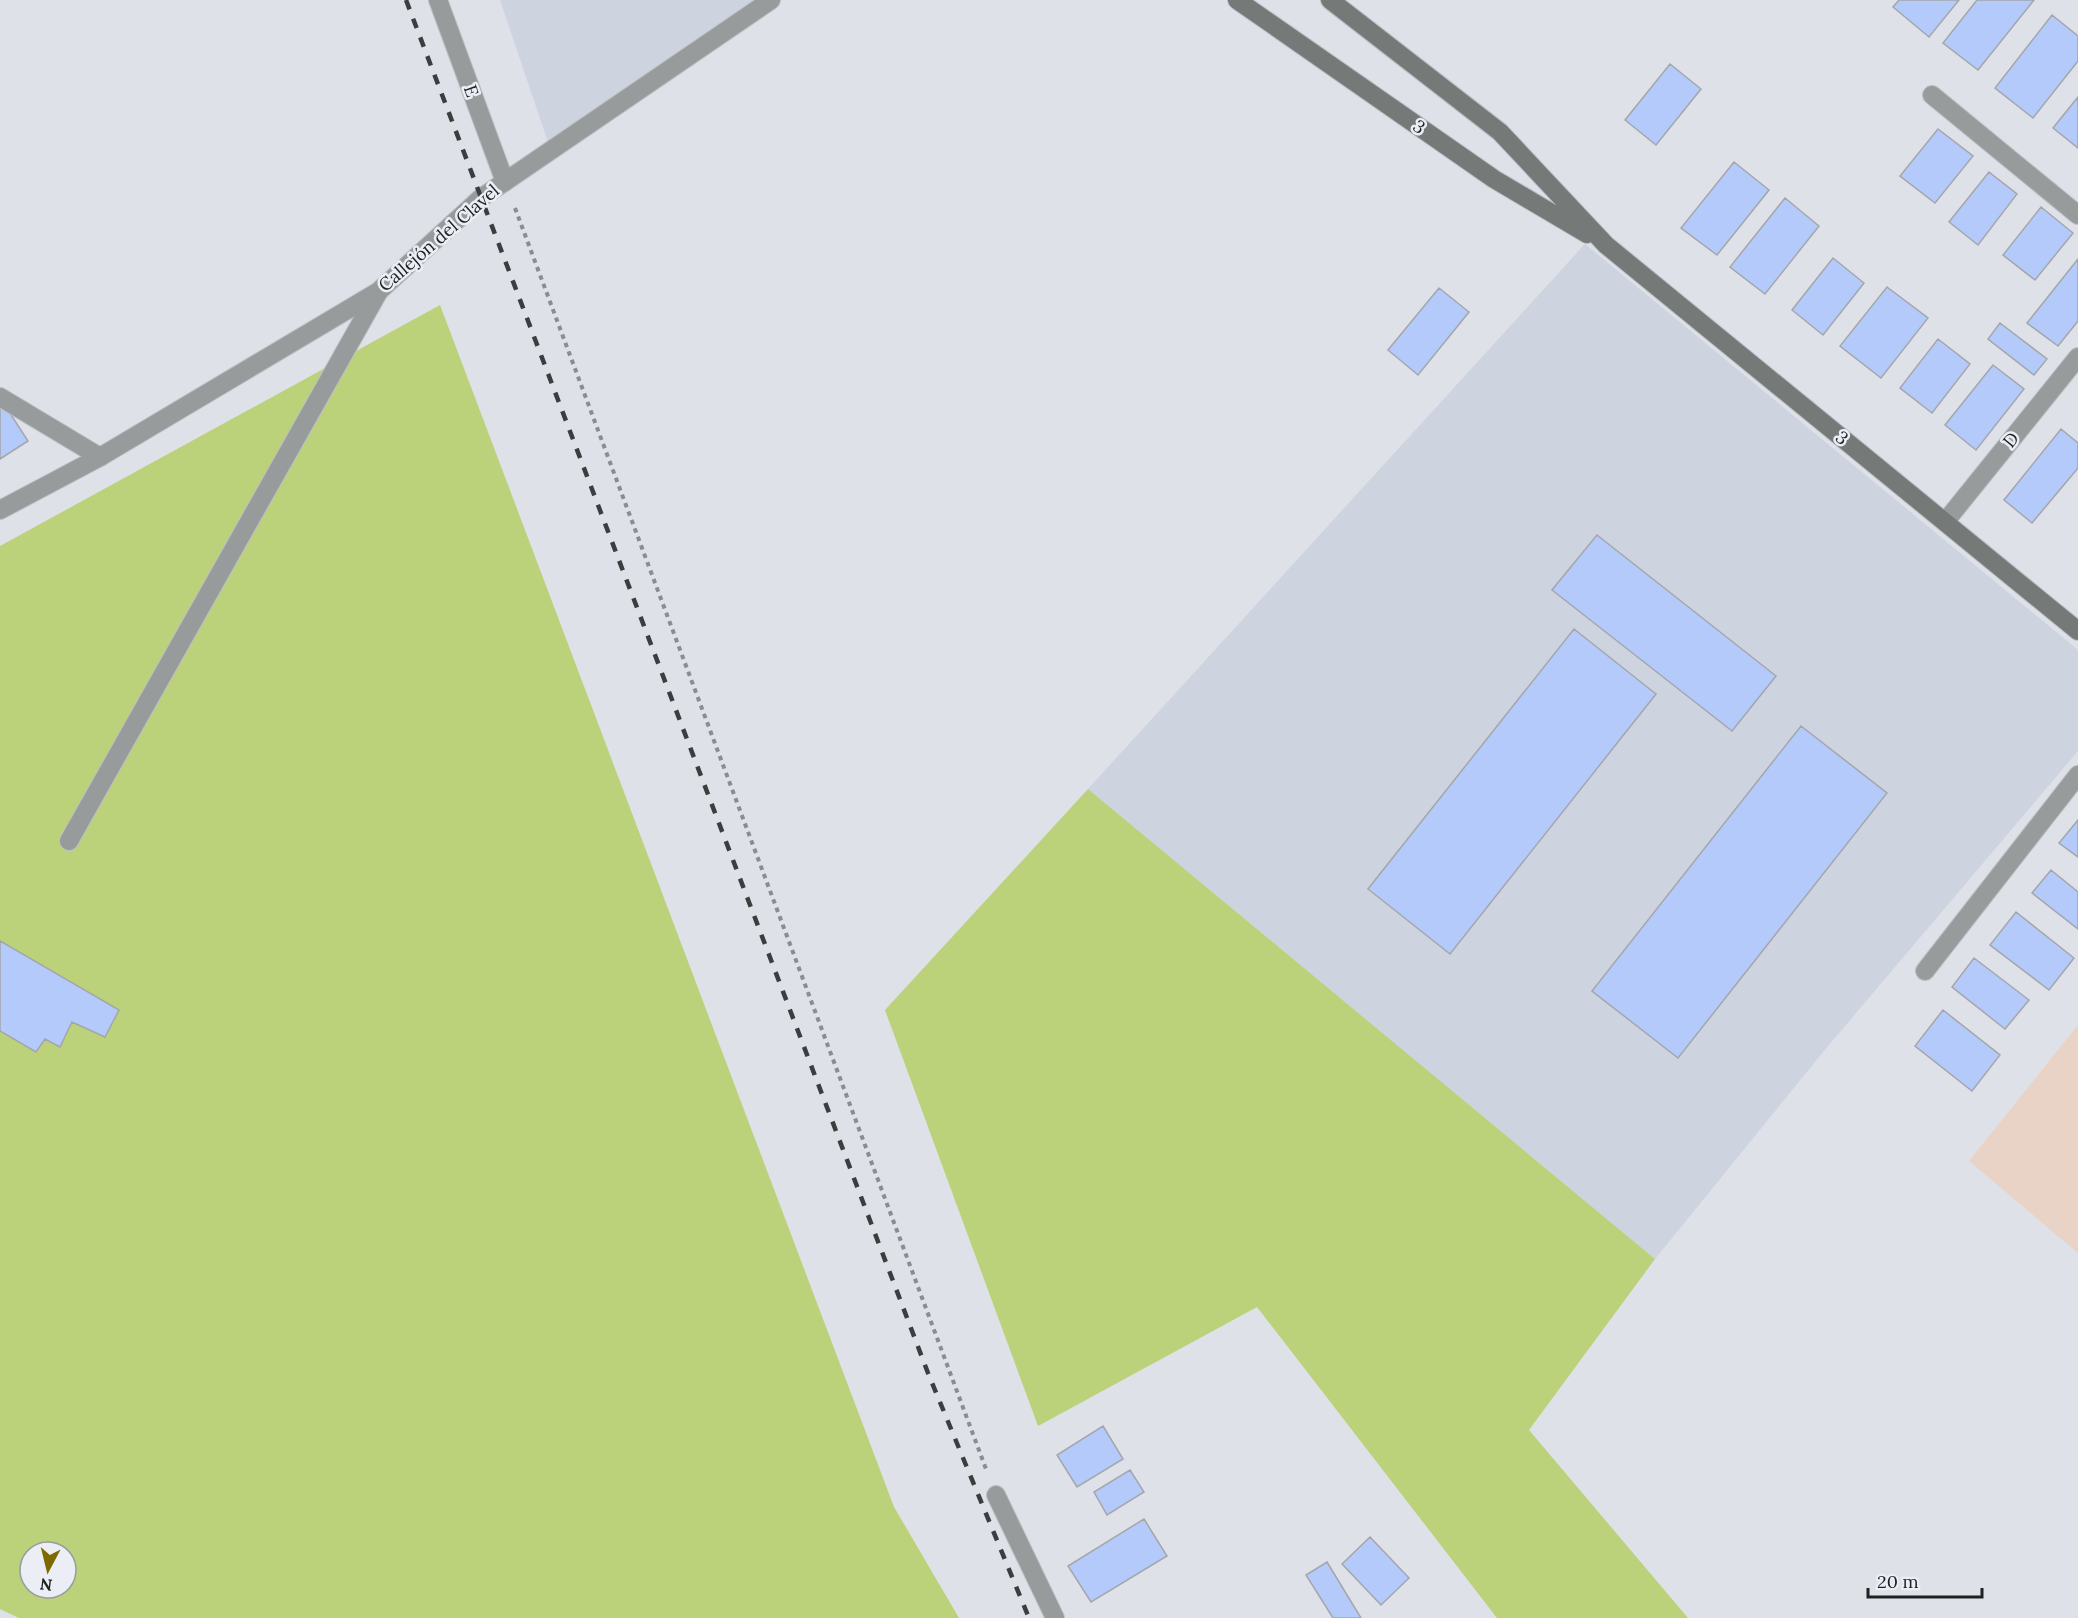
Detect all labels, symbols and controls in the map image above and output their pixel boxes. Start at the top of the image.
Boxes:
street label: E [459,82,484,100]
street label: 3 [1409,114,1430,139]
street label: Callejón del Clavel [374,179,504,296]
street label: 3 [1831,426,1853,450]
street label: D [1997,427,2024,452]
north arrow [18,1540,78,1600]
scale bar [1868,1561,1982,1599]
text: 20 m [1877,1570,1919,1593]
text: N [39,1574,54,1596]

